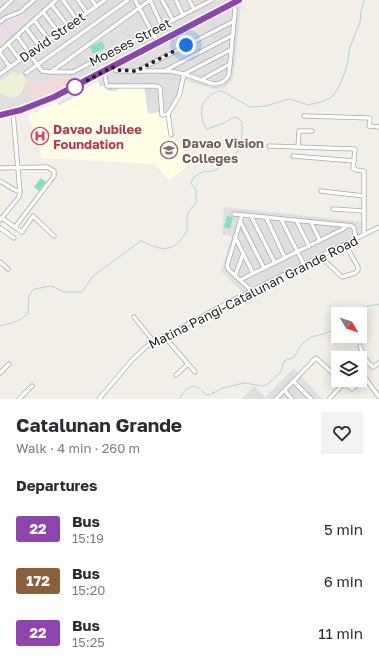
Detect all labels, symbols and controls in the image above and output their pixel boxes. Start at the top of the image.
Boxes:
street label: David Street [16,8,88,66]
street label: Moeses Street [86,15,174,69]
your location [176,35,196,55]
unlabelled marker [66,78,84,96]
place label: Davao Jubilee Foundation [53,121,142,152]
hospital icon: Davao Jubilee Foundation [30,126,50,146]
place label: Davao Vision Colleges [182,135,264,166]
school or university icon: Davao Vision Colleges [159,140,179,160]
street label: Matina Pangi-Catalunan Grande Road [146,232,360,352]
north arrow [331,307,367,343]
map controls [331,307,367,387]
button: layers [331,351,367,387]
button: heart [321,412,363,454]
text: Catalunan Grande [16,413,182,436]
text: Walk · 4 min · 260 m [16,440,140,456]
text: Departures [16,476,97,494]
text: Bus [72,512,100,530]
text: 22 [29,520,47,537]
text: 5 min [324,520,363,538]
text: 15:19 [72,530,104,546]
text: Bus [72,564,100,582]
text: 172 [26,572,50,589]
text: 6 min [324,572,363,590]
text: 15:20 [72,582,105,598]
text: Bus [72,616,100,634]
text: 22 [29,624,47,641]
text: 11 min [318,624,363,642]
text: 15:25 [72,634,105,650]

